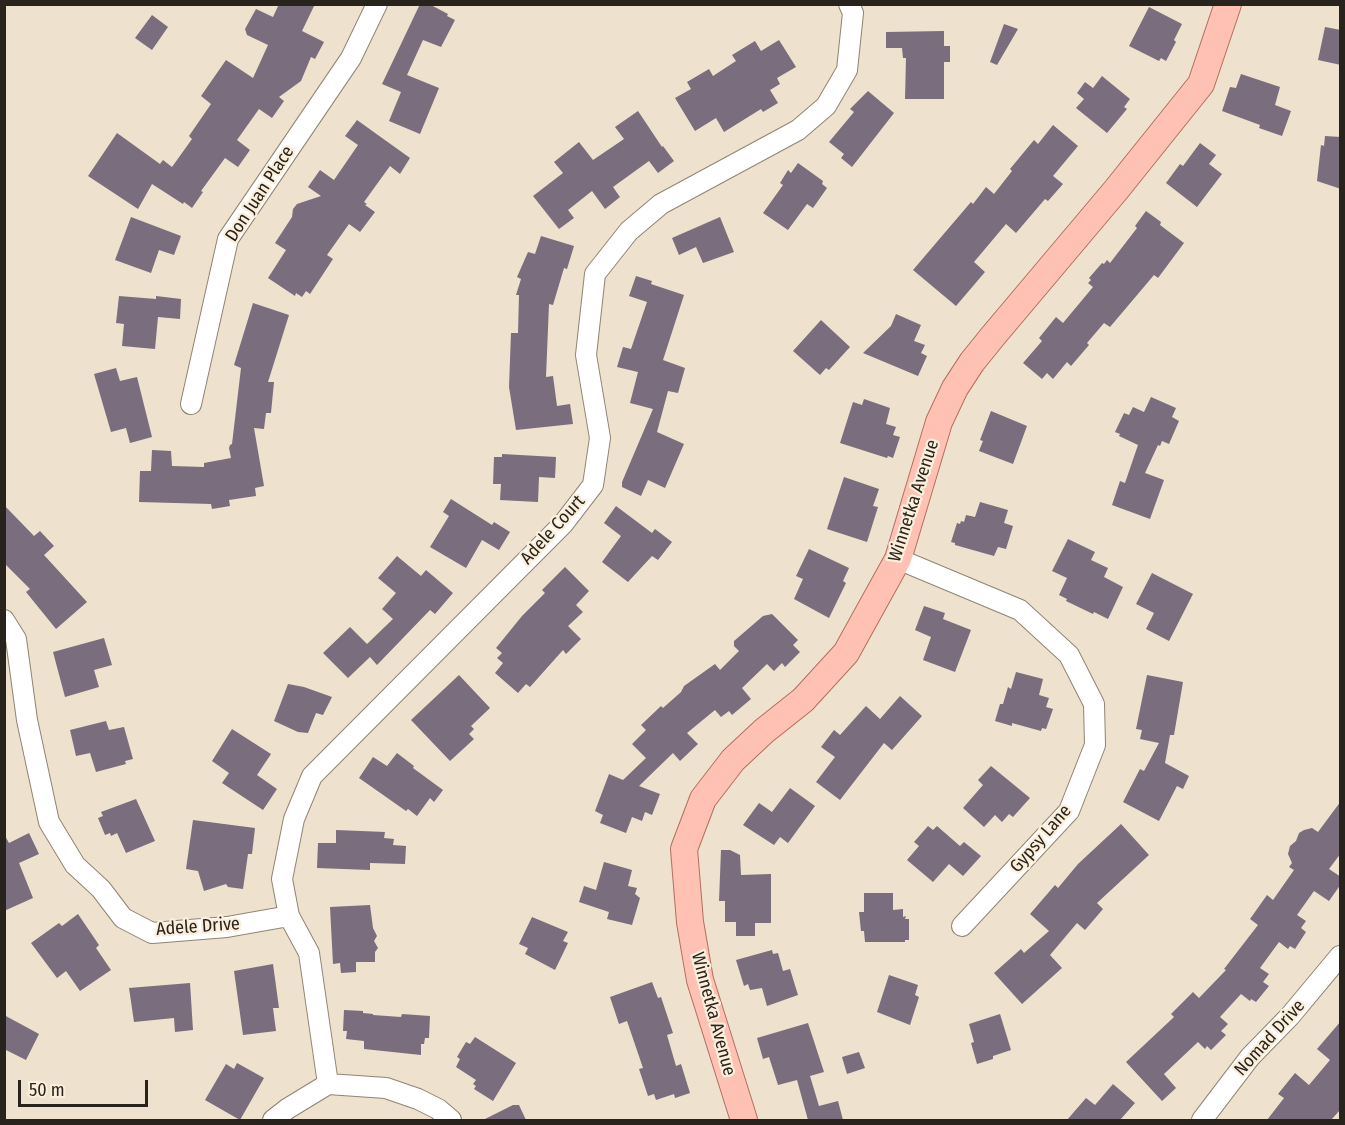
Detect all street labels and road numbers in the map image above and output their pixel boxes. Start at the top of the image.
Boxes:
street label: Don Juan Place [221,142,299,246]
street label: Winnetka Avenue [884,437,944,565]
street label: Adele Court [516,491,590,569]
street label: Gypsy Lane [1006,801,1076,877]
street label: Adele Drive [155,913,241,941]
street label: Winnetka Avenue [686,950,740,1078]
street label: Nomad Drive [1230,995,1310,1081]

